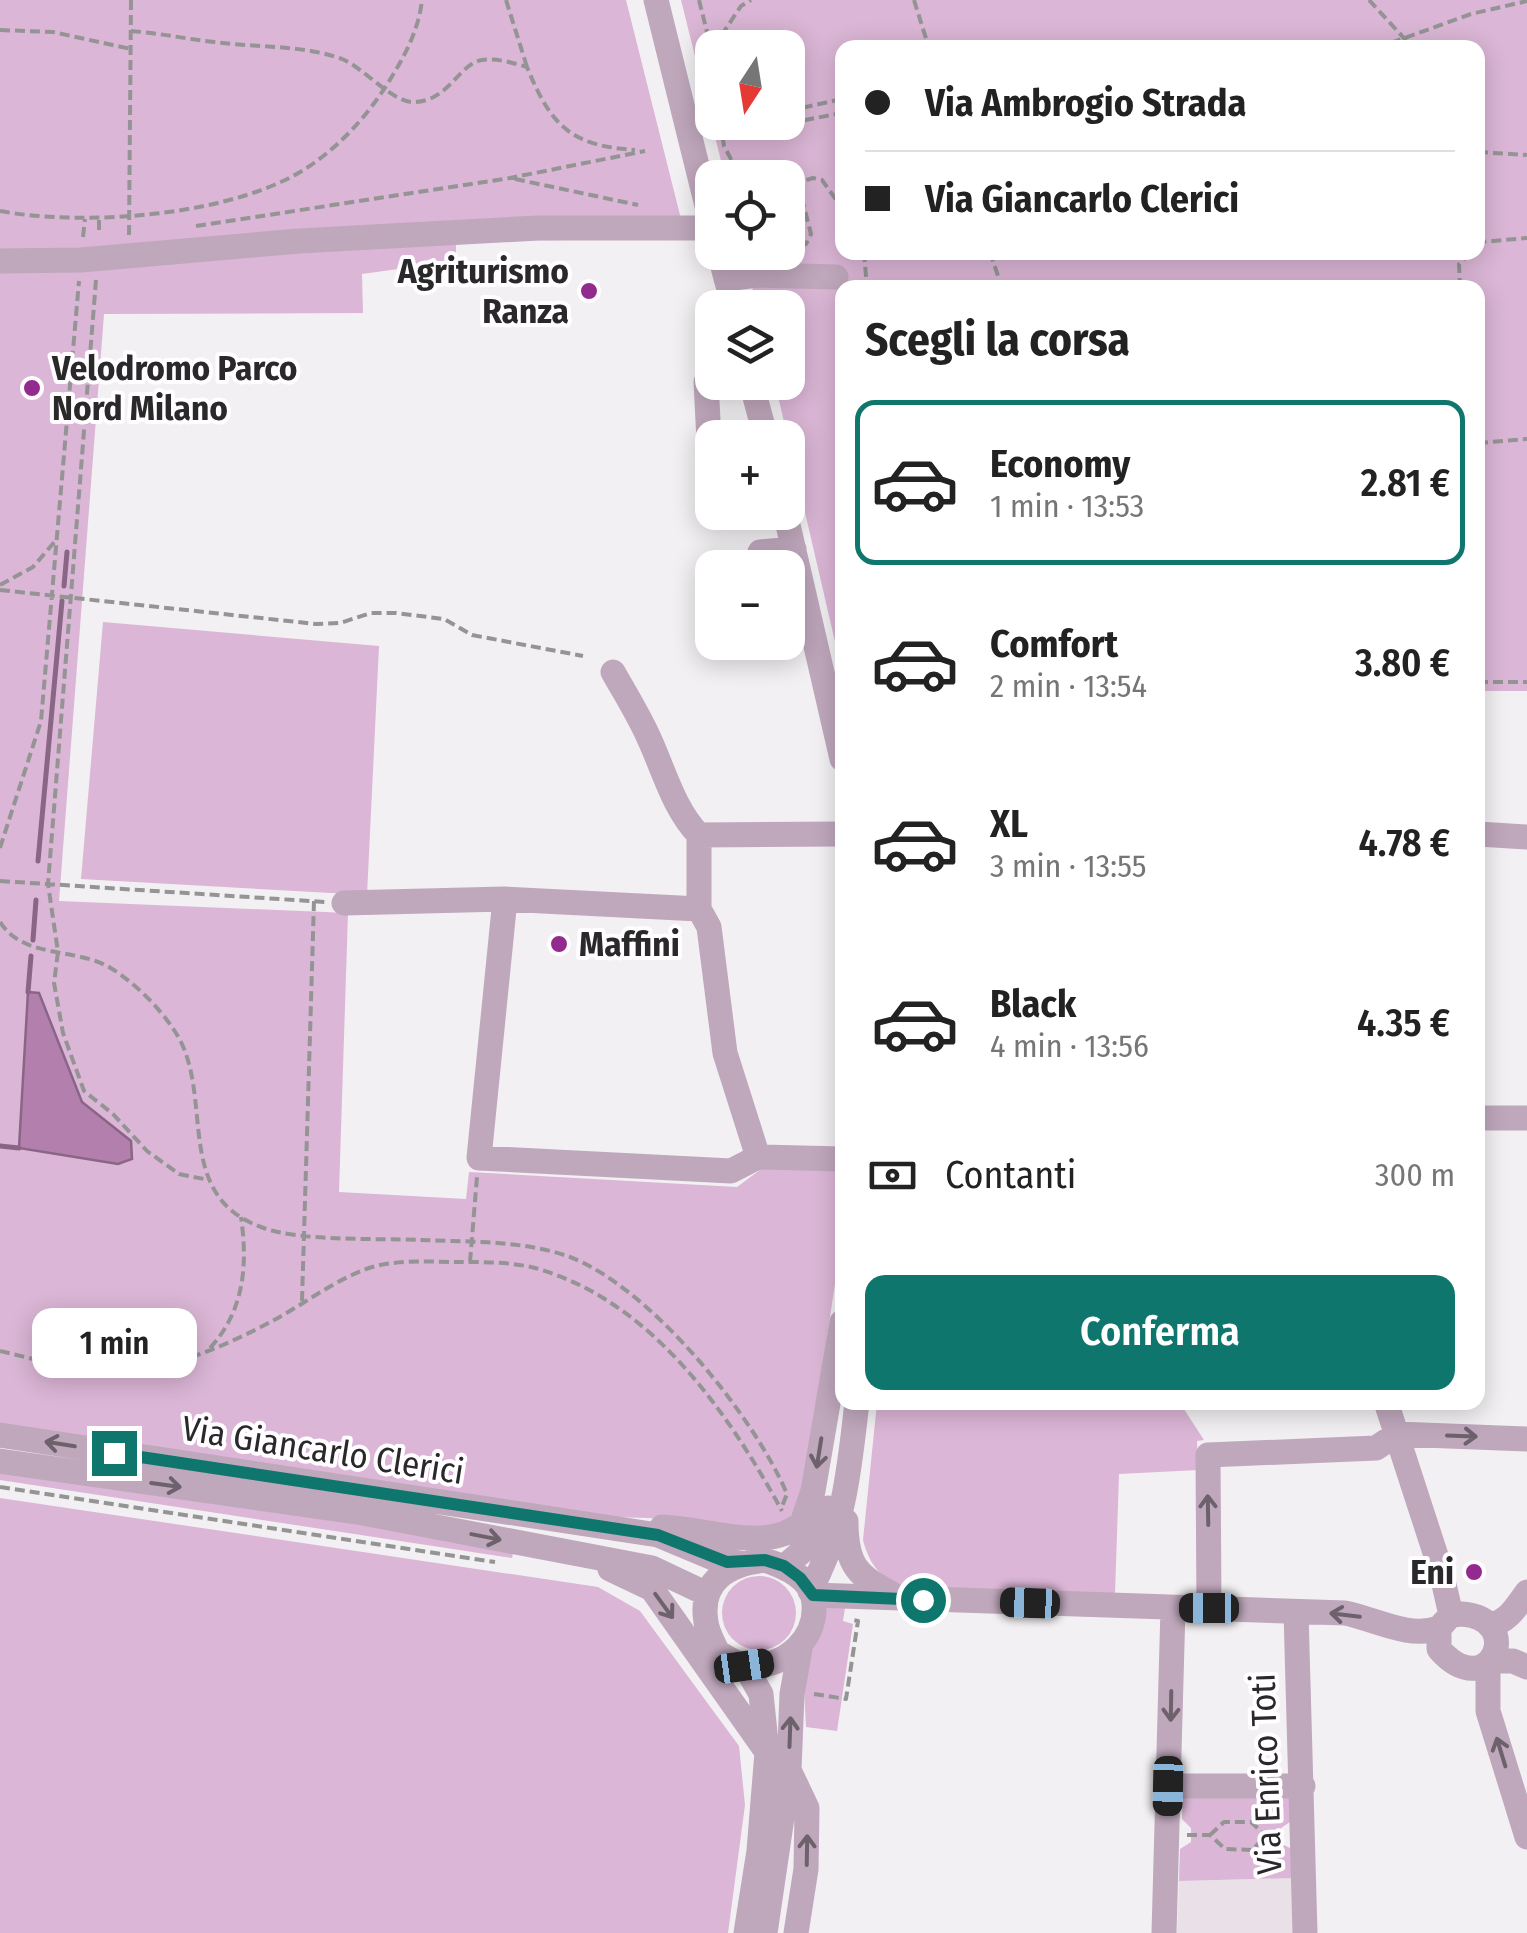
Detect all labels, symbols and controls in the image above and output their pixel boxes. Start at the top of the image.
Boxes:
north arrow [695,30,805,140]
map controls [695,30,805,660]
text: Via Ambrogio Strada [925,80,1246,126]
button: locate [695,160,805,270]
text: Via Giancarlo Clerici [925,176,1239,222]
place label: Agriturismo Ranza [397,250,569,332]
marker: Agriturismo Ranza [578,280,600,302]
button: layers [695,290,805,400]
text: Scegli la corsa [865,313,1130,367]
place label: Velodromo Parco Nord Milano [51,347,297,429]
marker: Velodromo Parco Nord Milano [21,377,43,399]
button: + [695,420,805,530]
icon: car [870,438,960,528]
text: Economy [990,441,1130,487]
text: 2.81 € [1361,460,1450,506]
text: 1 min · 13:53 [990,487,1144,525]
button: − [695,550,805,660]
icon: car [870,618,960,708]
text: Comfort [990,621,1118,667]
text: 3.80 € [1355,640,1450,686]
text: 2 min · 13:54 [990,667,1147,705]
icon: car [870,798,960,888]
text: XL [990,801,1028,847]
text: 4.78 € [1359,820,1450,866]
text: 3 min · 13:55 [990,847,1146,885]
place label: Maffini [579,923,680,965]
marker: Maffini [548,933,570,955]
icon: car [870,978,960,1068]
text: Black [990,981,1076,1027]
text: 4.35 € [1357,1000,1450,1046]
text: 4 min · 13:56 [990,1027,1149,1065]
icon: cash [865,1148,920,1203]
text: Contanti [945,1152,1076,1198]
text: 300 m [1375,1156,1455,1194]
button: Conferma [865,1275,1455,1390]
callout: 1 min [32,1308,196,1378]
text: 1 min [80,1324,149,1362]
street label: Via Giancarlo Clerici [179,1407,467,1493]
one-way arrow [1445,1427,1477,1446]
route end [92,1431,137,1476]
one-way arrow [44,1435,77,1453]
one-way arrow [810,1436,828,1468]
one-way arrow [149,1476,181,1494]
one-way arrow [1199,1495,1218,1527]
one-way arrow [470,1528,502,1547]
place label: Eni [1410,1551,1454,1593]
marker: Eni [1463,1561,1485,1583]
route start [901,1578,946,1623]
car [999,1587,1061,1619]
one-way arrow [654,1592,675,1620]
car [1179,1593,1239,1623]
one-way arrow [1329,1605,1362,1624]
car [712,1647,776,1685]
street label: Via Enrico Toti [1241,1673,1291,1875]
one-way arrow [1162,1689,1181,1721]
one-way arrow [781,1717,800,1749]
one-way arrow [1490,1737,1508,1768]
car [1152,1756,1184,1816]
one-way arrow [797,1834,816,1866]

